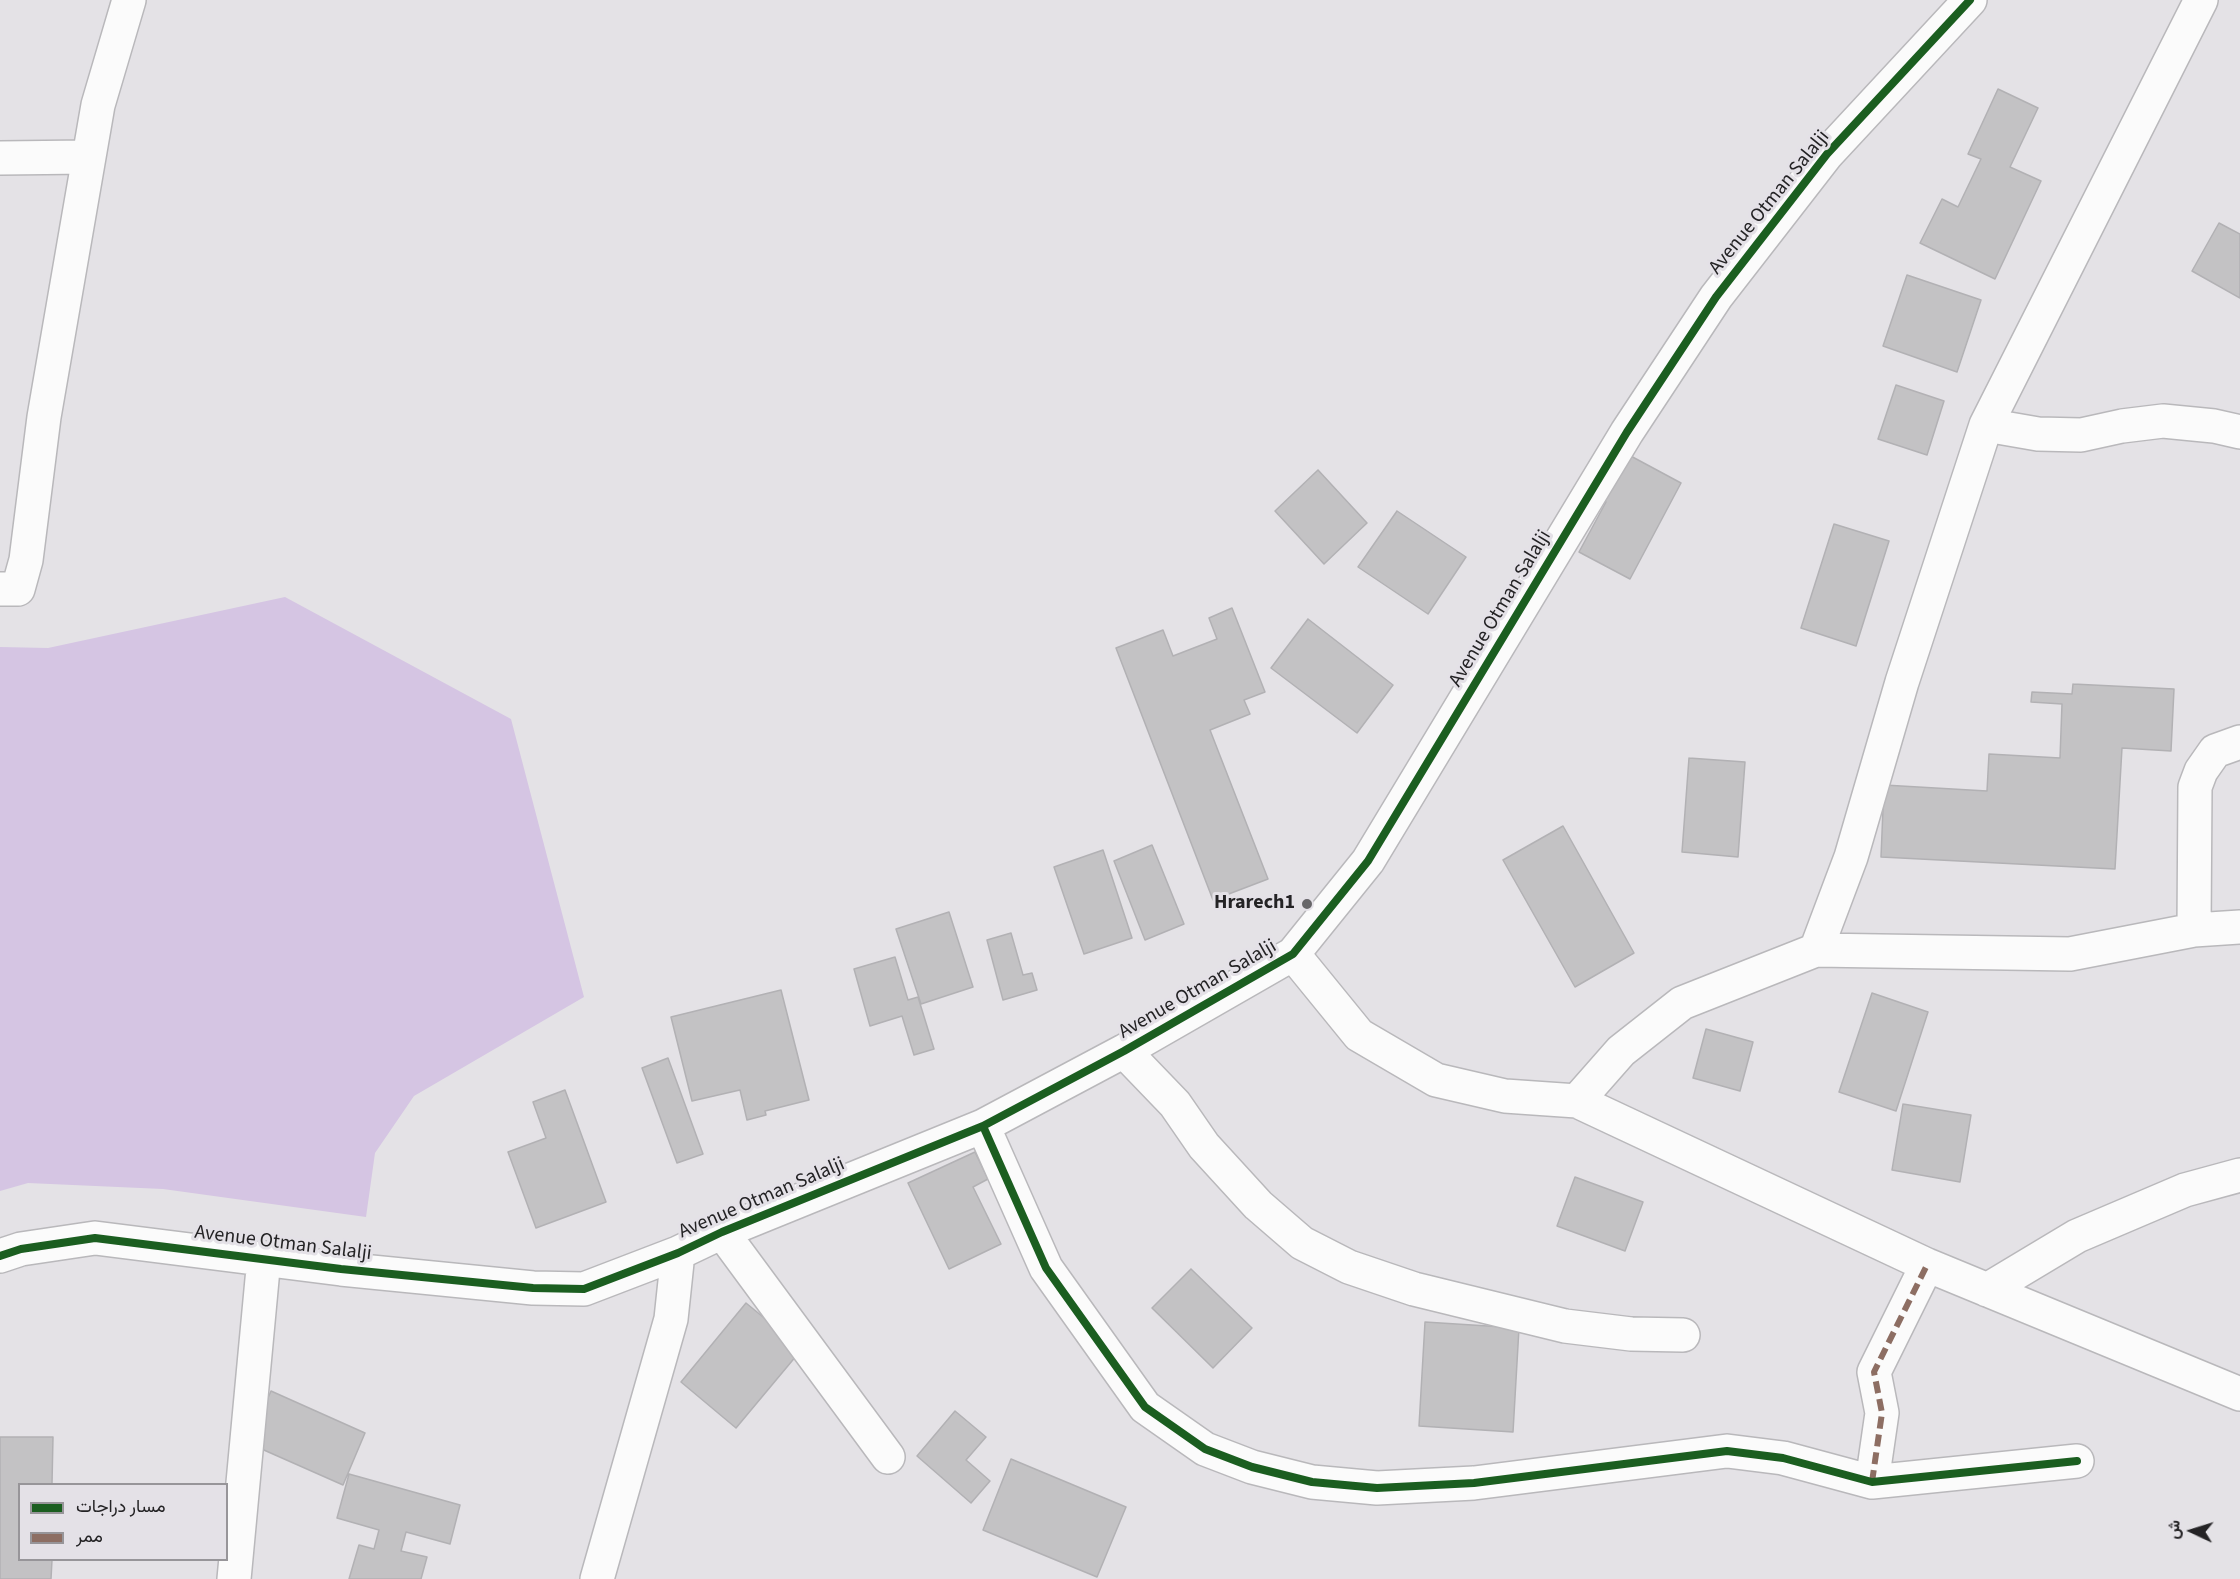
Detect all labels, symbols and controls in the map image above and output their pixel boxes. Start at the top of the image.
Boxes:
street label: Avenue Otman Salalji [1705,126,1835,280]
street label: Avenue Otman Salalji [1445,526,1557,692]
place label: Hrarech1 [1214,892,1295,916]
marker: Hrarech1 [1300,897,1314,911]
street label: Avenue Otman Salalji [1115,935,1281,1045]
street label: Avenue Otman Salalji [675,1153,849,1245]
street label: Avenue Otman Salalji [193,1221,373,1267]
legend [18,1483,228,1561]
text: مسار دراجات [76,1494,166,1519]
north arrow [2162,1501,2222,1561]
text: ش [2162,1519,2186,1540]
text: ممر [76,1524,103,1549]

